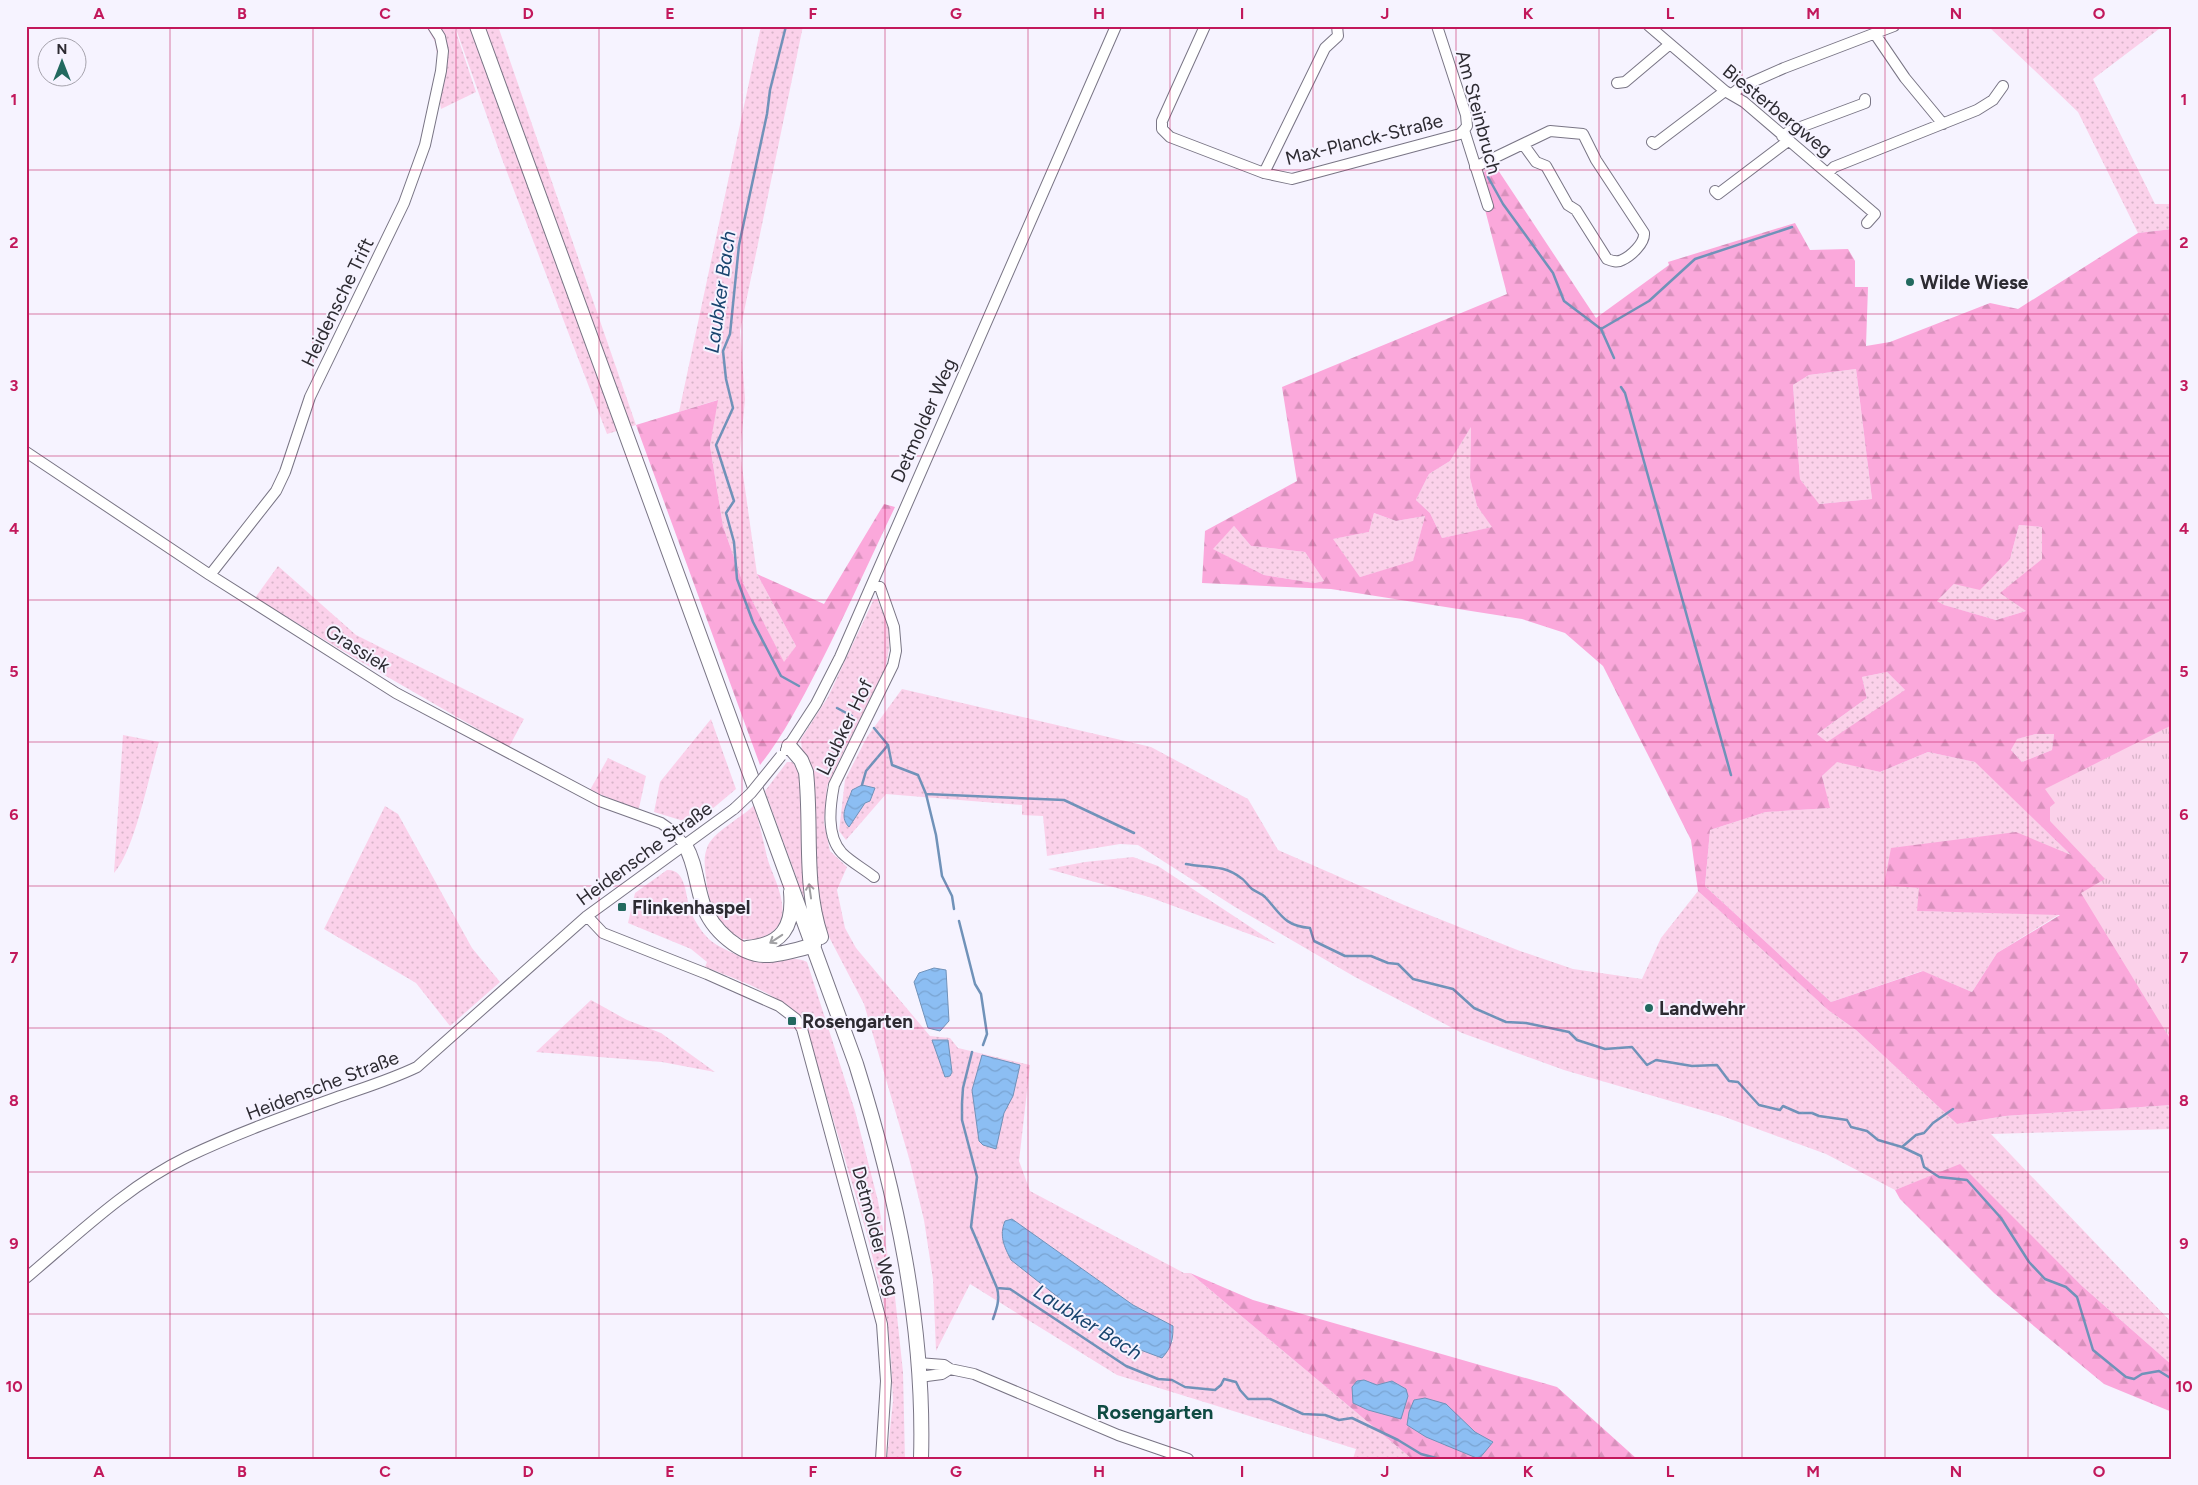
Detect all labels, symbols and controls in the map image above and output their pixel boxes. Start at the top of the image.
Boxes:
text: A [93,4,105,23]
text: B [237,4,247,23]
text: C [379,4,391,23]
text: D [522,4,534,23]
text: E [665,4,675,23]
text: F [809,4,818,23]
text: G [950,4,962,23]
text: H [1093,4,1105,23]
text: I [1240,4,1244,23]
text: J [1381,4,1389,23]
text: K [1523,4,1534,23]
text: L [1666,4,1675,23]
text: M [1806,4,1820,23]
text: N [1950,4,1962,23]
text: O [2093,4,2106,23]
north arrow [38,38,88,88]
text: N [57,41,67,58]
street label: Am Steinbruch [1451,48,1506,176]
street label: Biesterbergweg [1718,59,1837,162]
text: 1 [11,90,17,109]
text: 1 [2181,90,2187,109]
street label: Max-Planck-Straße [1283,109,1445,170]
water label: Laubker Bach [700,229,740,355]
text: 2 [9,233,19,252]
text: 2 [2179,233,2189,252]
street label: Heidensche Trift [296,234,379,370]
place label: Wilde Wiese [1920,271,2029,294]
marker: Wilde Wiese [1904,276,1916,288]
street label: Detmolder Weg [886,354,961,486]
text: 3 [10,376,19,395]
text: 3 [2180,376,2189,395]
text: 4 [9,519,19,538]
text: 4 [2179,519,2189,538]
street label: Grassiek [321,620,395,678]
text: 5 [9,662,19,681]
text: 5 [2179,662,2189,681]
street label: Laubker Hof [811,675,878,779]
street label: Heidensche Straße [572,796,717,910]
text: 6 [9,805,19,824]
text: 6 [2179,805,2189,824]
one-way arrow [805,883,815,899]
place label: Flinkenhaspel [632,896,750,919]
marker: Flinkenhaspel [616,901,628,913]
one-way arrow [769,934,783,944]
text: 7 [10,948,19,967]
text: 7 [2180,948,2189,967]
place label: Landwehr [1659,997,1746,1020]
marker: Landwehr [1643,1002,1655,1014]
place label: Rosengarten [802,1010,913,1033]
marker: Rosengarten [786,1015,798,1027]
street label: Heidensche Straße [242,1046,402,1125]
text: 8 [9,1091,19,1110]
text: 8 [2179,1091,2189,1110]
street label: Detmolder Weg [847,1164,904,1299]
text: 9 [9,1234,19,1253]
text: 9 [2179,1234,2189,1253]
water label: Laubker Bach [1029,1279,1147,1365]
text: 10 [5,1377,23,1396]
text: 10 [2175,1377,2193,1396]
district label: Rosengarten [1097,1400,1213,1424]
text: A [93,1462,105,1481]
text: B [237,1462,247,1481]
text: C [379,1462,391,1481]
text: D [522,1462,534,1481]
text: E [665,1462,675,1481]
text: F [809,1462,818,1481]
text: G [950,1462,962,1481]
text: H [1093,1462,1105,1481]
text: I [1240,1462,1244,1481]
text: J [1381,1462,1389,1481]
text: K [1523,1462,1534,1481]
text: L [1666,1462,1675,1481]
text: M [1806,1462,1820,1481]
text: N [1950,1462,1962,1481]
text: O [2093,1462,2106,1481]

